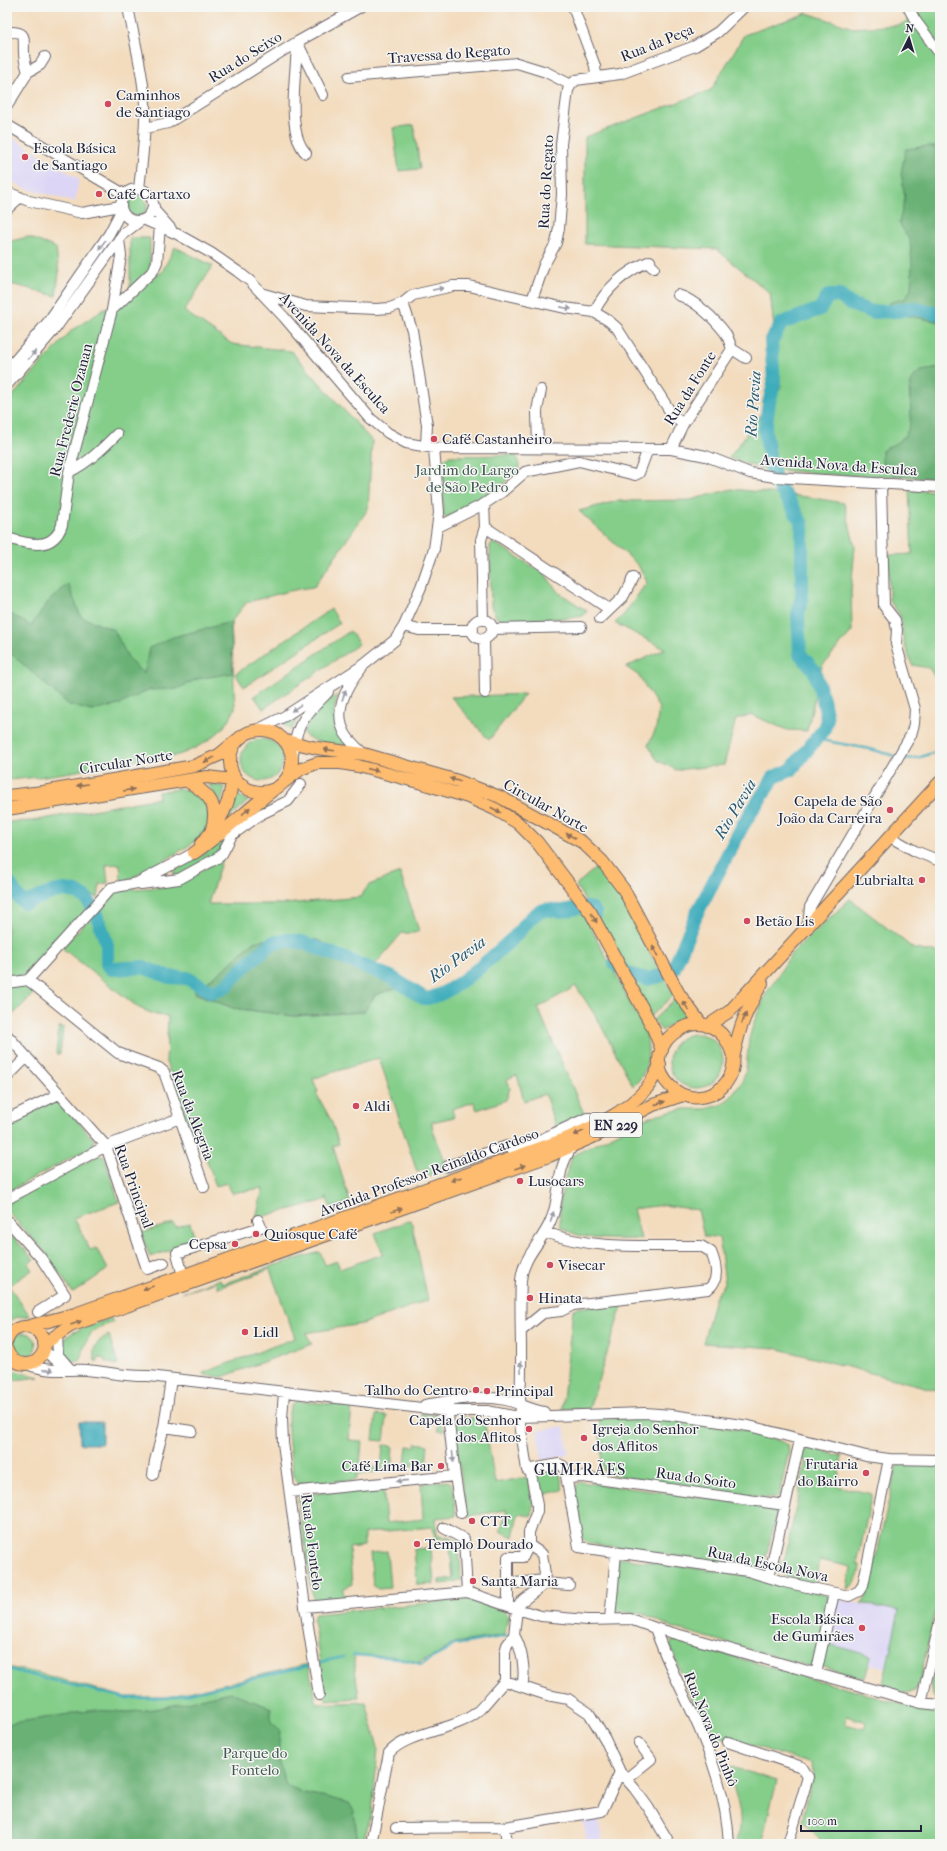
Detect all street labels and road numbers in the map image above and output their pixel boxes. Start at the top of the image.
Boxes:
street label: Rua da Peça [618,20,697,66]
street label: Rua do Seixo [205,27,285,87]
street label: Travessa do Regato [387,41,511,67]
street label: Rua do Regato [535,134,557,230]
street label: Avenida Nova da Esculca [275,288,395,418]
street label: Rua Frederic Ozanan [46,341,96,479]
street label: Rua da Fonte [660,347,720,429]
street label: Avenida Nova da Esculca [759,450,919,480]
street label: Circular Norte [78,746,175,778]
street label: Circular Norte [500,775,592,837]
street label: Rua da Alegria [168,1068,219,1163]
road number: EN 229 [590,1113,642,1137]
street label: Avenida Professor Reinaldo Cardoso [316,1124,541,1220]
street label: Rua Principal [110,1142,158,1230]
street label: Rua do Soito [655,1463,738,1493]
street label: Rua do Fontelo [297,1493,327,1591]
street label: Rua da Escola Nova [706,1542,831,1586]
street label: Rua Nova do Pinhô [680,1669,742,1789]

